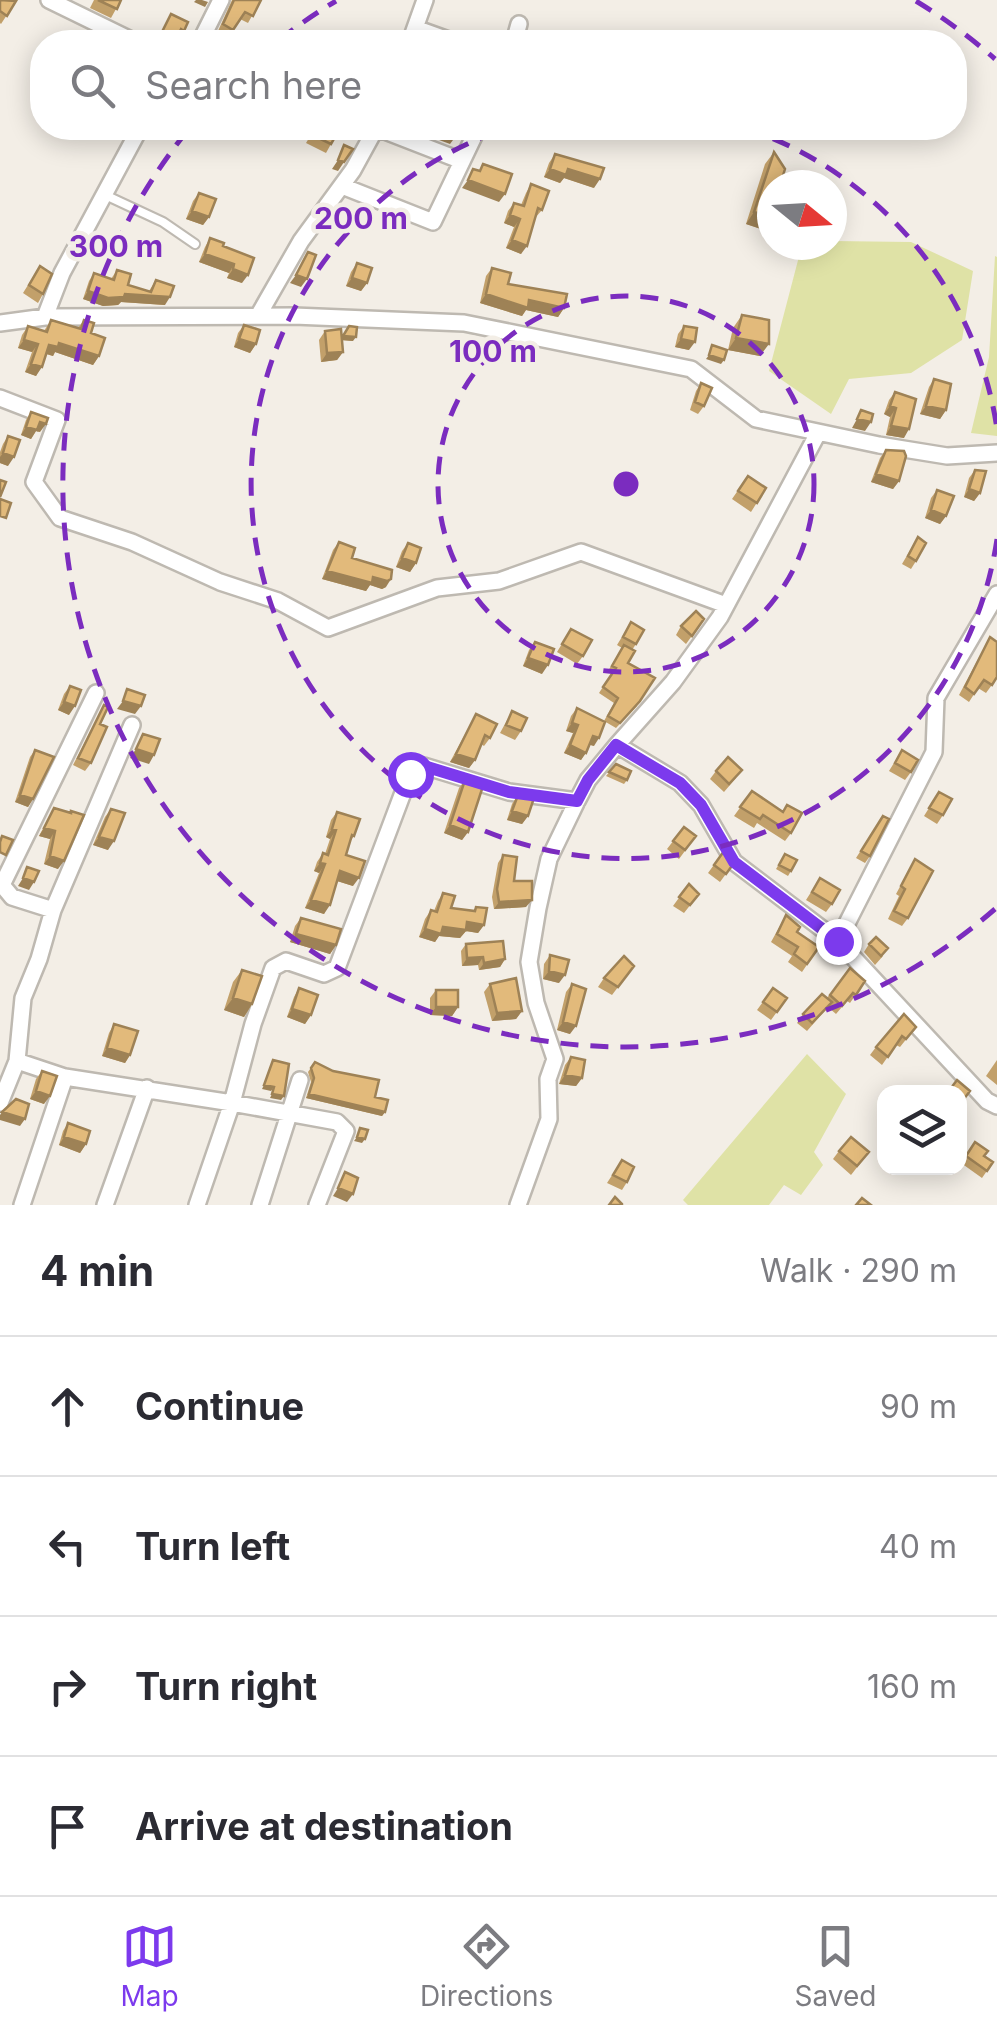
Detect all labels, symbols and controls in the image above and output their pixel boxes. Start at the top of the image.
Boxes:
search box [30,30,967,140]
icon: search [65,58,120,113]
text: Search here [145,62,362,108]
north arrow [757,170,847,260]
text: 200 m [314,200,408,236]
text: 300 m [69,228,163,264]
text: 100 m [449,333,537,369]
centre of rings [608,466,644,502]
route start [388,752,434,798]
route end [816,919,862,965]
map controls [877,1085,967,1175]
button: layers [877,1085,967,1175]
text: 4 min [40,1245,154,1296]
text: Walk · 290 m [760,1251,957,1290]
icon: ahead [40,1379,95,1434]
text: Continue [135,1383,304,1429]
text: 90 m [880,1387,957,1426]
icon: left [40,1519,95,1574]
text: Turn left [135,1523,290,1569]
text: 40 m [879,1527,957,1566]
icon: right [40,1659,95,1714]
text: Turn right [135,1663,317,1709]
text: 160 m [867,1667,957,1706]
icon: arrive [40,1799,95,1854]
text: Arrive at destination [135,1803,513,1849]
tab: Map [121,1919,179,2013]
tab: Directions [420,1919,553,2013]
tab: Saved [794,1919,876,2013]

